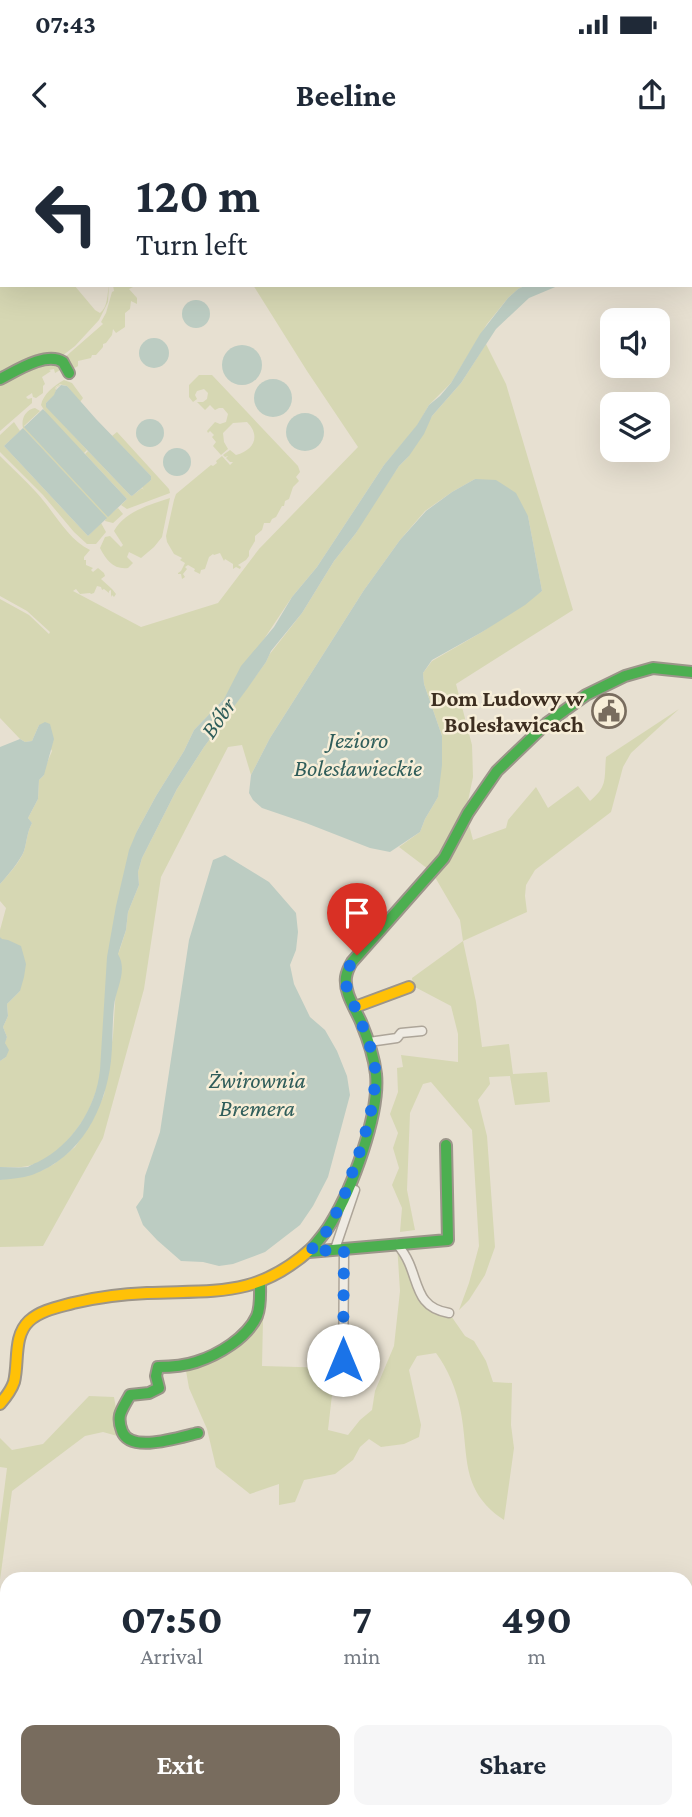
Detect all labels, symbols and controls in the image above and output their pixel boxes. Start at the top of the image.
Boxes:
text: 07:43 [35,10,96,39]
icon: back [21,76,59,114]
icon: share [633,76,671,114]
text: Beeline [296,77,396,113]
icon: left [21,168,112,259]
text: 120 m [136,168,260,223]
text: Turn left [136,226,247,262]
map controls [600,308,670,462]
button: sound [600,308,670,378]
button: layers [600,392,670,462]
place label: Dom Ludowy w Bolesławicach [431,685,585,737]
water label: Bóbr [194,692,241,743]
public building icon: Dom Ludowy w Bolesławicach [590,692,628,730]
water label: Jezioro Bolesławieckie [294,726,422,781]
pin [327,883,387,955]
icon: arrive [338,894,376,932]
water label: Żwirownia Bremera [208,1066,306,1121]
position arrow [306,1323,380,1397]
text: 07:50 [121,1595,223,1642]
text: 7 [352,1595,372,1642]
text: 490 [501,1595,572,1642]
text: Arrival [140,1643,203,1669]
text: min [344,1643,380,1669]
text: m [527,1643,546,1669]
button: Exit [21,1725,340,1805]
button: Share [354,1725,672,1805]

